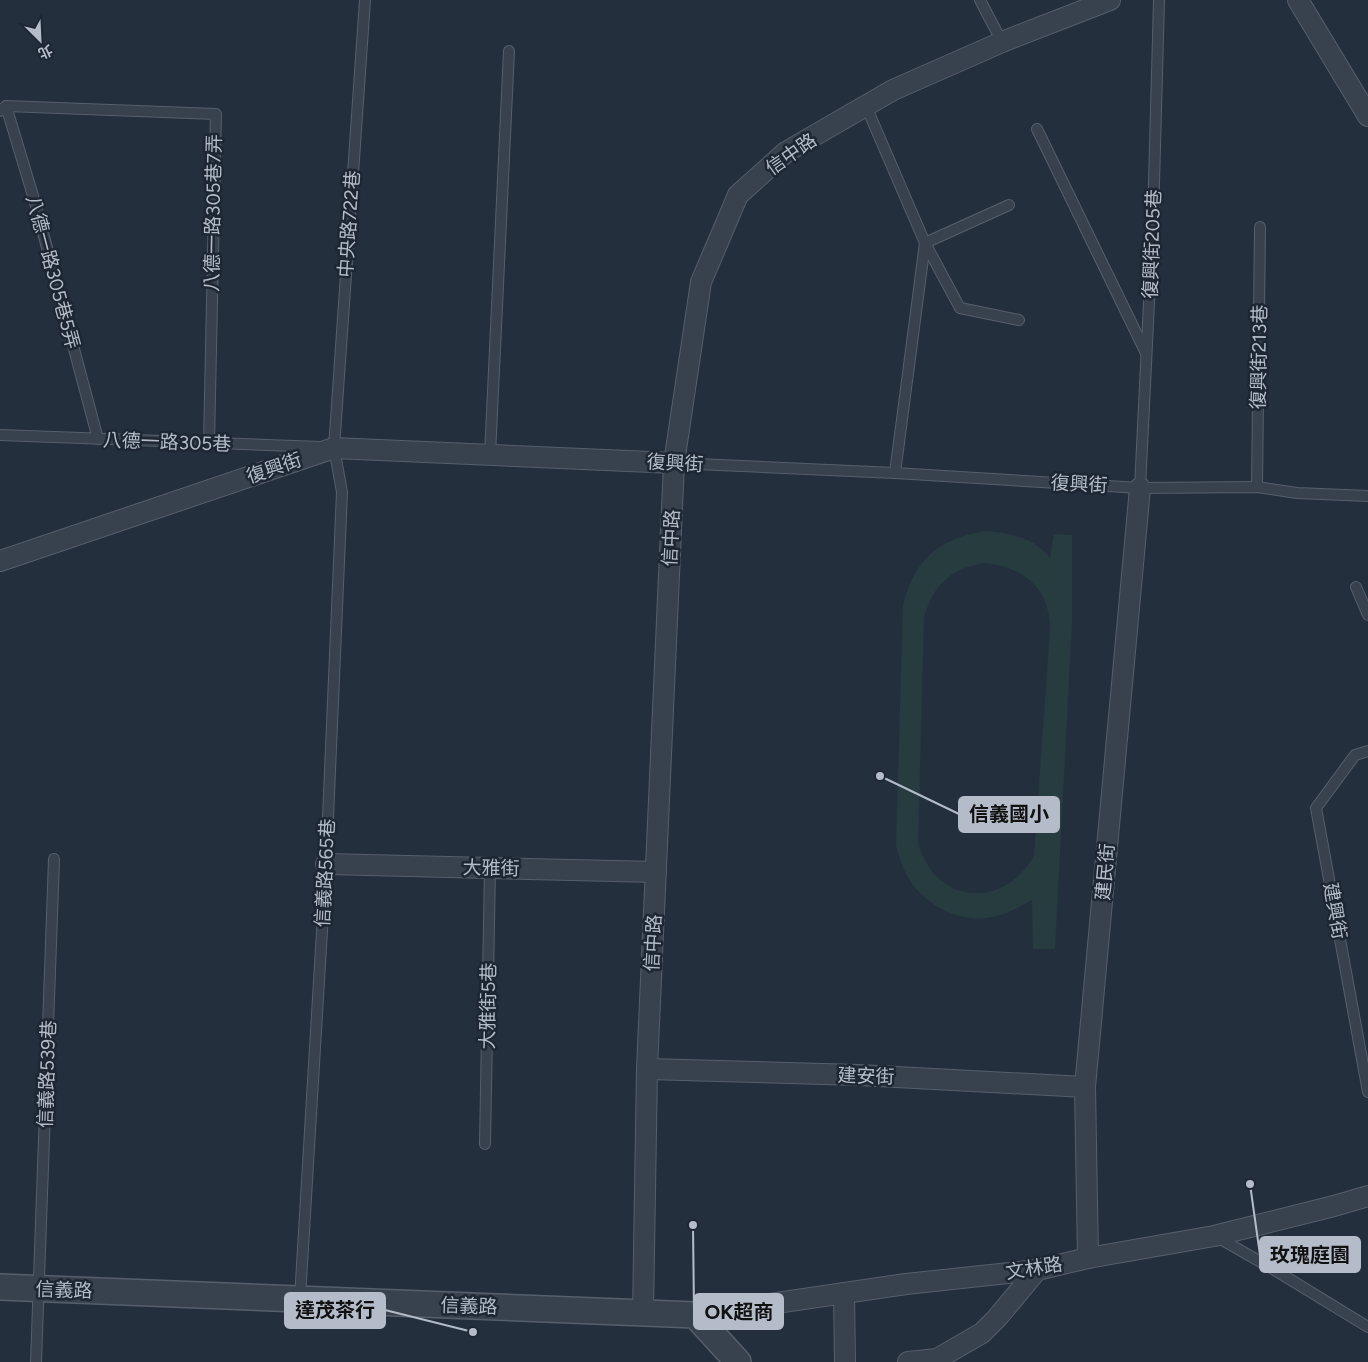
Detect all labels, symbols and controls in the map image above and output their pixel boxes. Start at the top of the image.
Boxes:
north arrow [15,15,65,65]
text: 北 [35,41,55,62]
street label: 信中路 [761,128,821,180]
street label: 八德一路305巷7弄 [200,134,226,292]
street label: 中央路722巷 [334,170,364,278]
street label: 復興街205巷 [1139,189,1165,299]
street label: 八德一路305巷5弄 [21,193,85,351]
street label: 復興街213巷 [1247,304,1271,410]
street label: 八德一路305巷 [102,428,232,456]
street label: 復興街 [243,448,305,488]
street label: 復興街 [646,450,704,476]
street label: 復興街 [1050,471,1108,497]
street label: 信中路 [658,509,684,567]
callout: 信義國小 [959,797,1059,832]
text: 信義國小 [969,802,1049,826]
street label: 信義路565巷 [311,818,339,928]
street label: 建民街 [1091,843,1119,901]
street label: 大雅街 [462,856,520,880]
street label: 建興街 [1319,881,1351,941]
street label: 信中路 [640,914,666,972]
street label: 大雅街5巷 [476,962,500,1050]
street label: 信義路539巷 [34,1020,60,1128]
street label: 建安街 [837,1064,895,1088]
callout: 玫瑰庭園 [1260,1237,1360,1272]
text: 玫瑰庭園 [1270,1243,1350,1267]
street label: 文林路 [1004,1252,1064,1284]
street label: 信義路 [35,1278,93,1302]
callout: 達茂茶行 [285,1293,385,1328]
street label: 信義路 [440,1294,498,1318]
callout: OK超商 [694,1294,783,1329]
text: 達茂茶行 [295,1298,375,1322]
text: OK超商 [704,1300,774,1324]

